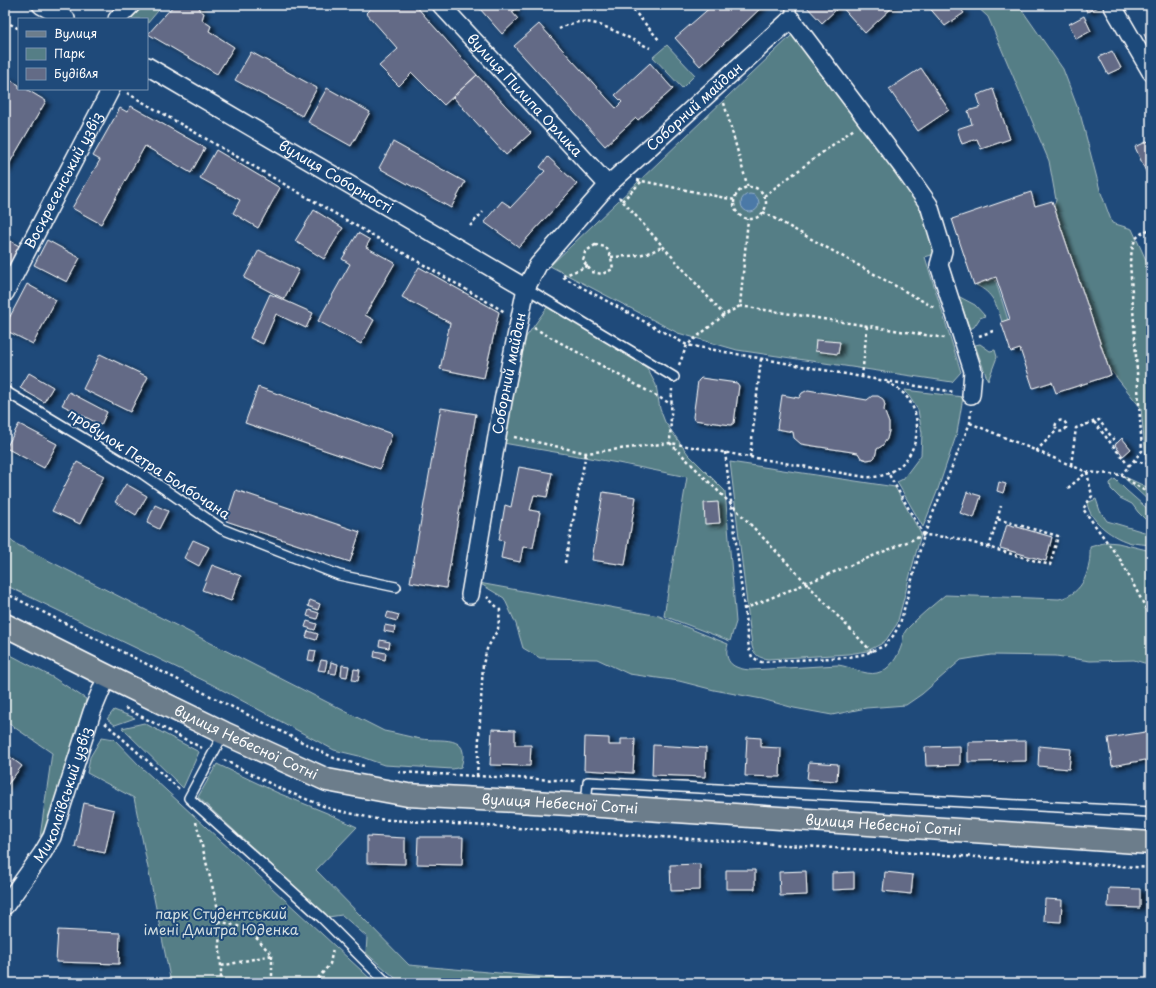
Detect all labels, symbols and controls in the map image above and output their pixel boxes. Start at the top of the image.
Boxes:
legend [18,18,148,90]
text: Вулиця [54,24,97,42]
street label: вулиця Пилипа Орлика [462,28,588,161]
text: Парк [54,44,86,62]
street label: Соборний майдан [641,57,747,156]
text: Будівля [54,64,99,82]
street label: Воскресенський узвіз [19,108,107,252]
street label: вулиця Соборності [275,135,397,218]
street label: Соборний майдан [487,311,531,436]
street label: провулок Петра Болбочана [64,403,235,524]
street label: вулиця Небесної Сотні [171,699,321,784]
street label: Миколаївський узвіз [28,724,97,867]
street label: вулиця Небесної Сотні [481,788,639,818]
street label: вулиця Небесної Сотні [805,809,962,840]
park label: парк Студентський імені Дмитра Юденка [144,903,299,940]

